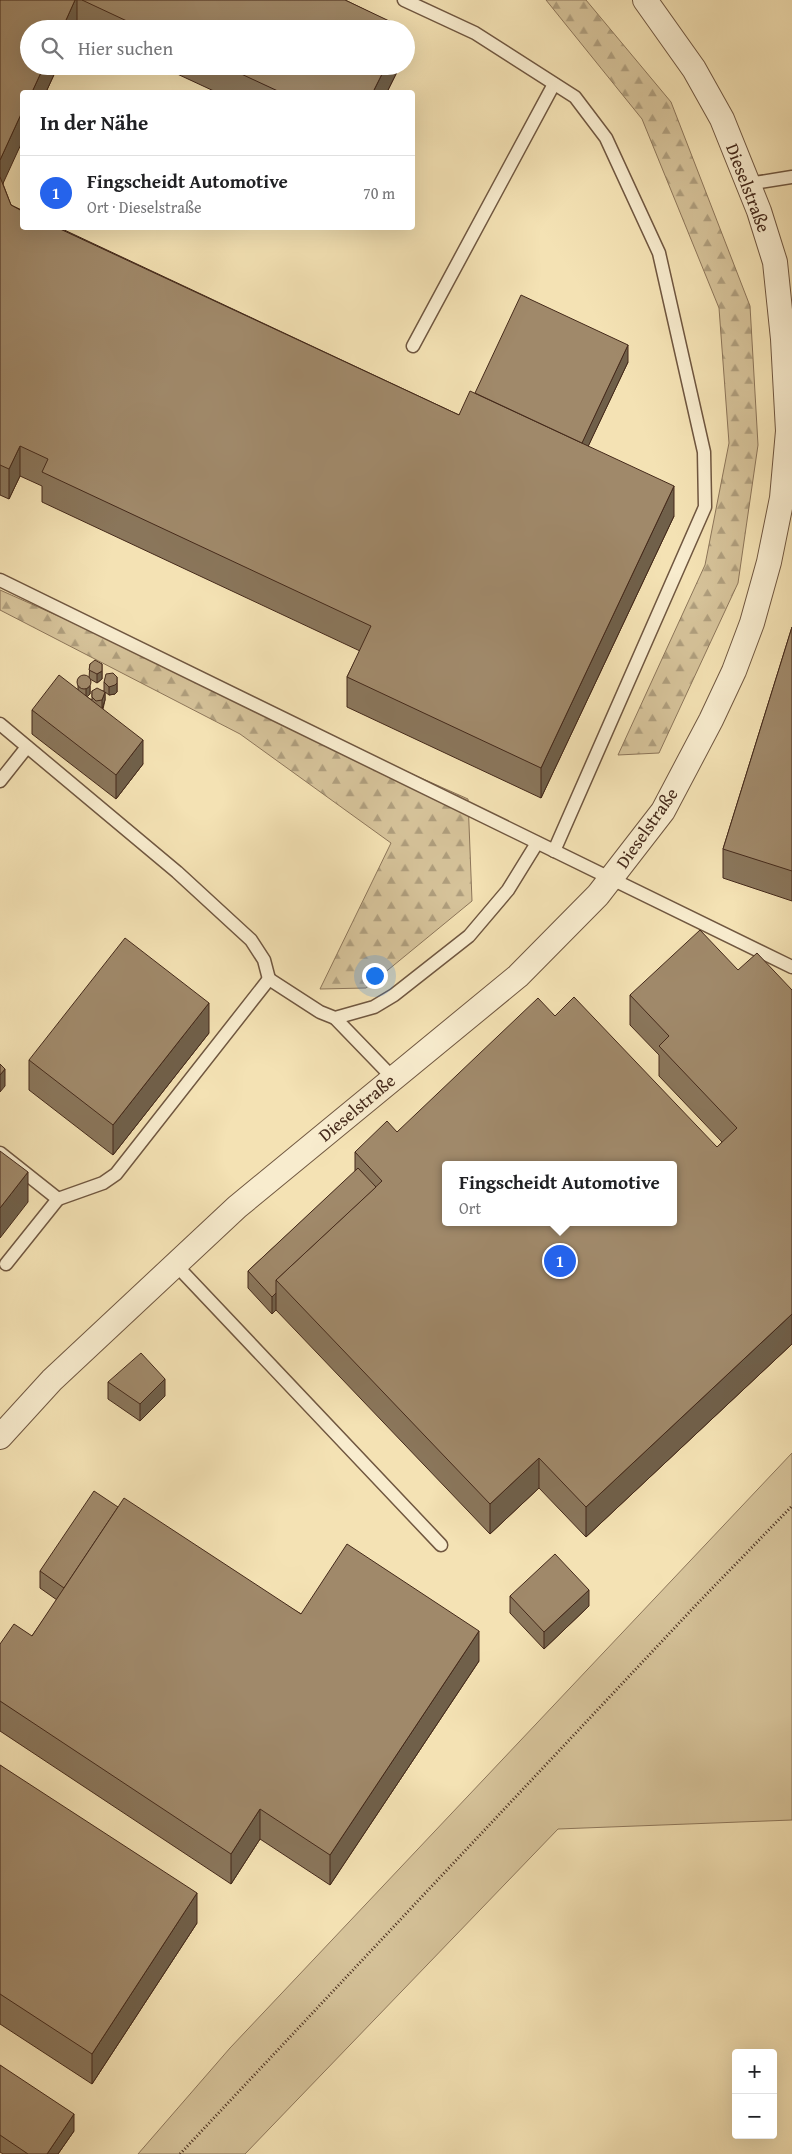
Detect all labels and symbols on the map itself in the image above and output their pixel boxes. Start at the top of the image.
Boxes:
street label: Dieselstraße [719,139,778,236]
street label: Dieselstraße [609,782,684,874]
your location [362,963,388,989]
street label: Dieselstraße [312,1067,401,1148]
pin: 1 [544,1242,576,1280]

